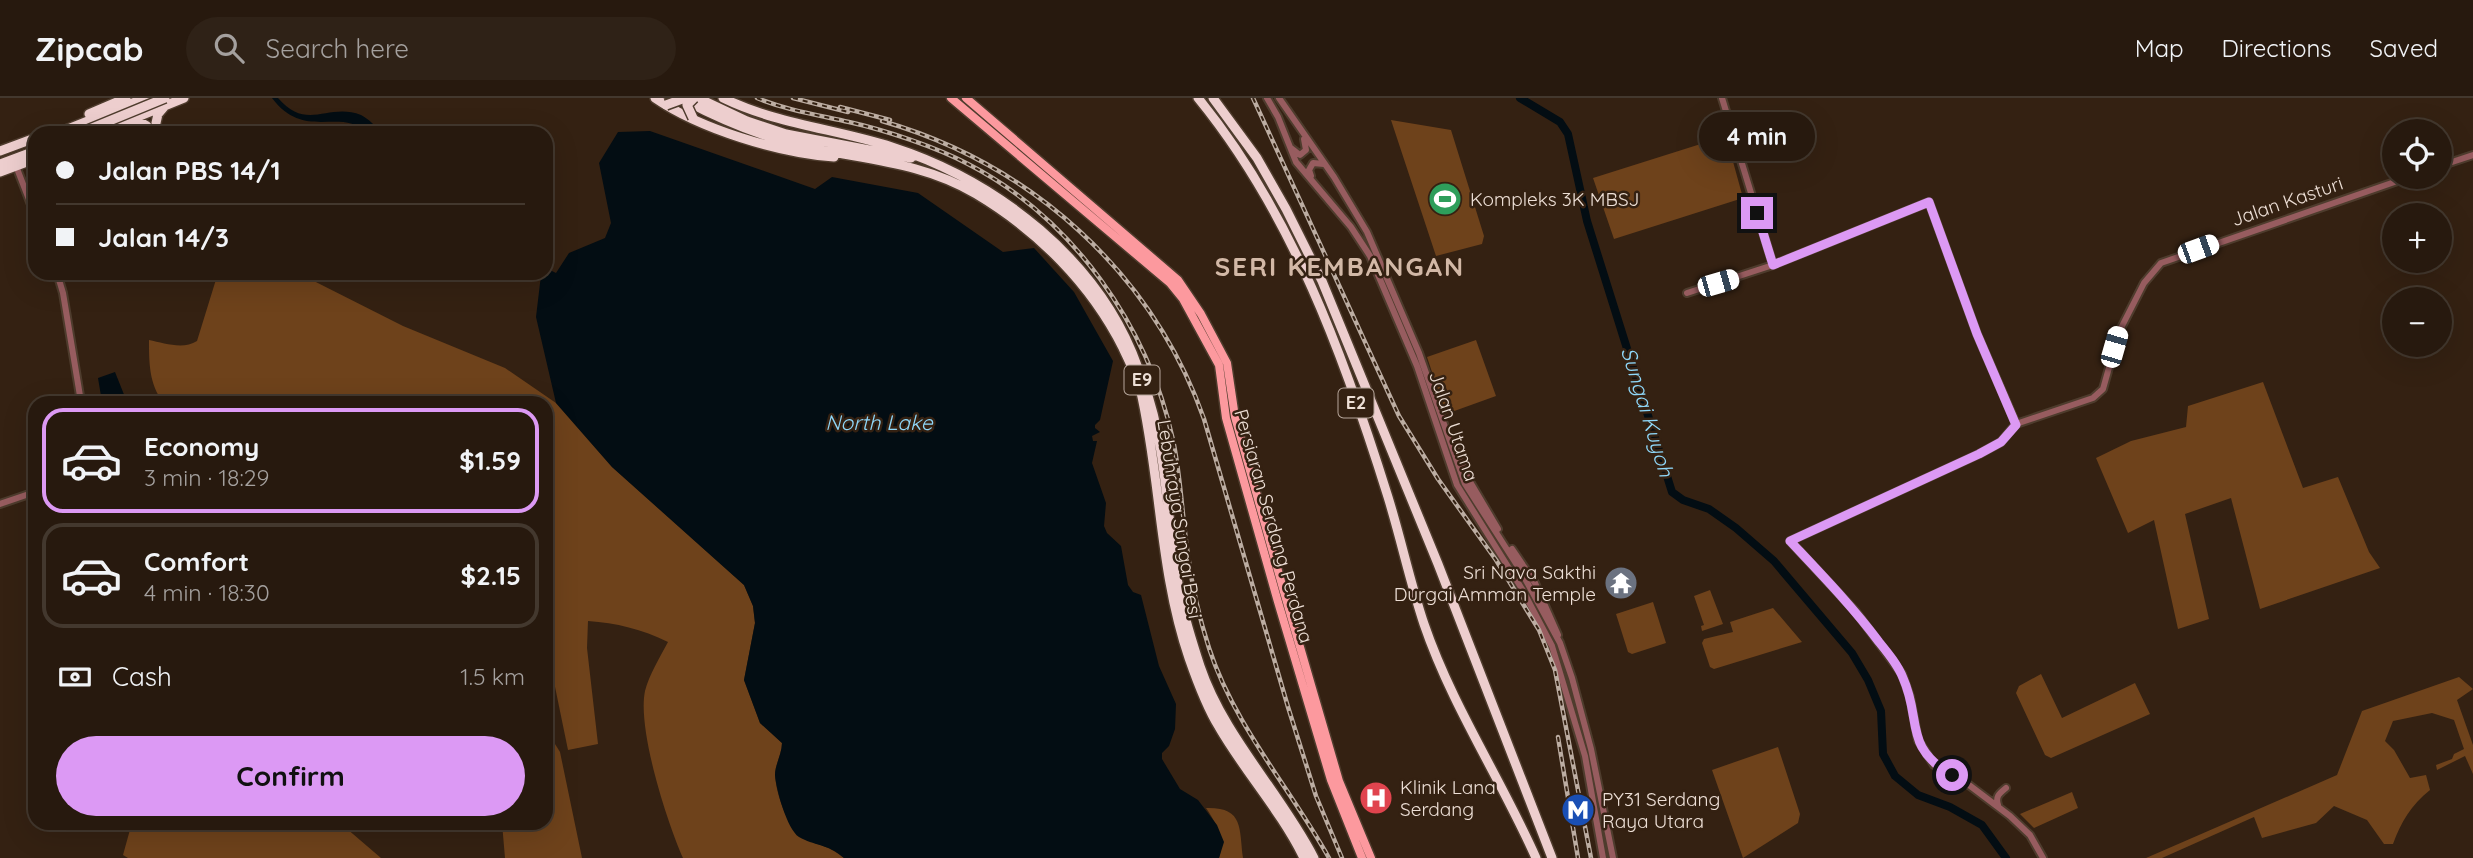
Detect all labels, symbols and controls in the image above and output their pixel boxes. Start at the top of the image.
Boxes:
search box [186,17,676,80]
text: Zipcab [35,28,144,69]
icon: search [210,29,248,67]
text: Search here [266,32,409,65]
text: Map [2135,33,2184,63]
text: Directions [2222,33,2332,63]
text: Saved [2370,33,2438,63]
callout: 4 min [1699,111,1815,160]
map controls [2382,119,2452,357]
button: locate [2382,119,2452,189]
text: 4 min [1727,122,1787,151]
text: Jalan PBS 14/1 [98,154,281,187]
street label: Jalan Kasturi [2228,171,2346,231]
sports icon: Kompleks 3K MBSJ [1426,180,1464,218]
place label: Kompleks 3K MBSJ [1470,187,1639,211]
route end [1741,197,1773,229]
button: + [2382,203,2452,273]
text: Jalan 14/3 [98,221,229,254]
car [2175,232,2222,266]
district label: SERI KEMBANGAN [1215,250,1465,283]
car [1695,267,1742,299]
button: − [2382,287,2452,357]
car [2099,324,2130,370]
water label: Sungai Kuyoh [1616,344,1680,481]
road number: E9 [1124,366,1160,394]
street label: Jalan Utama [1424,368,1484,484]
road number: E2 [1338,388,1374,418]
street label: Persiaran Serdang Perdana [1229,406,1319,646]
water label: North Lake [825,409,934,435]
street label: Lebuhraya Sungai Besi [1152,418,1208,620]
icon: car [60,429,123,492]
text: Economy [144,430,259,463]
text: $1.59 [459,444,521,477]
text: 3 min · 18:29 [144,463,269,492]
icon: car [60,544,123,607]
text: Comfort [144,545,249,578]
text: $2.15 [460,559,521,592]
place label: Sri Nava Sakthi Durgai Amman Temple [1394,560,1596,606]
temple icon: Sri Nava Sakthi Durgai Amman Temple [1602,564,1640,602]
text: 4 min · 18:30 [144,578,270,607]
icon: cash [56,658,94,696]
text: Cash [112,660,172,693]
text: 1.5 km [460,662,525,691]
button: Confirm [56,736,525,816]
route start [1936,759,1968,791]
place label: Klinik Lana Serdang [1400,775,1496,821]
hospital icon: Klinik Lana Serdang [1357,779,1395,817]
place label: PY31 Serdang Raya Utara [1602,787,1720,833]
metro station icon: PY31 Serdang Raya Utara [1559,791,1597,829]

